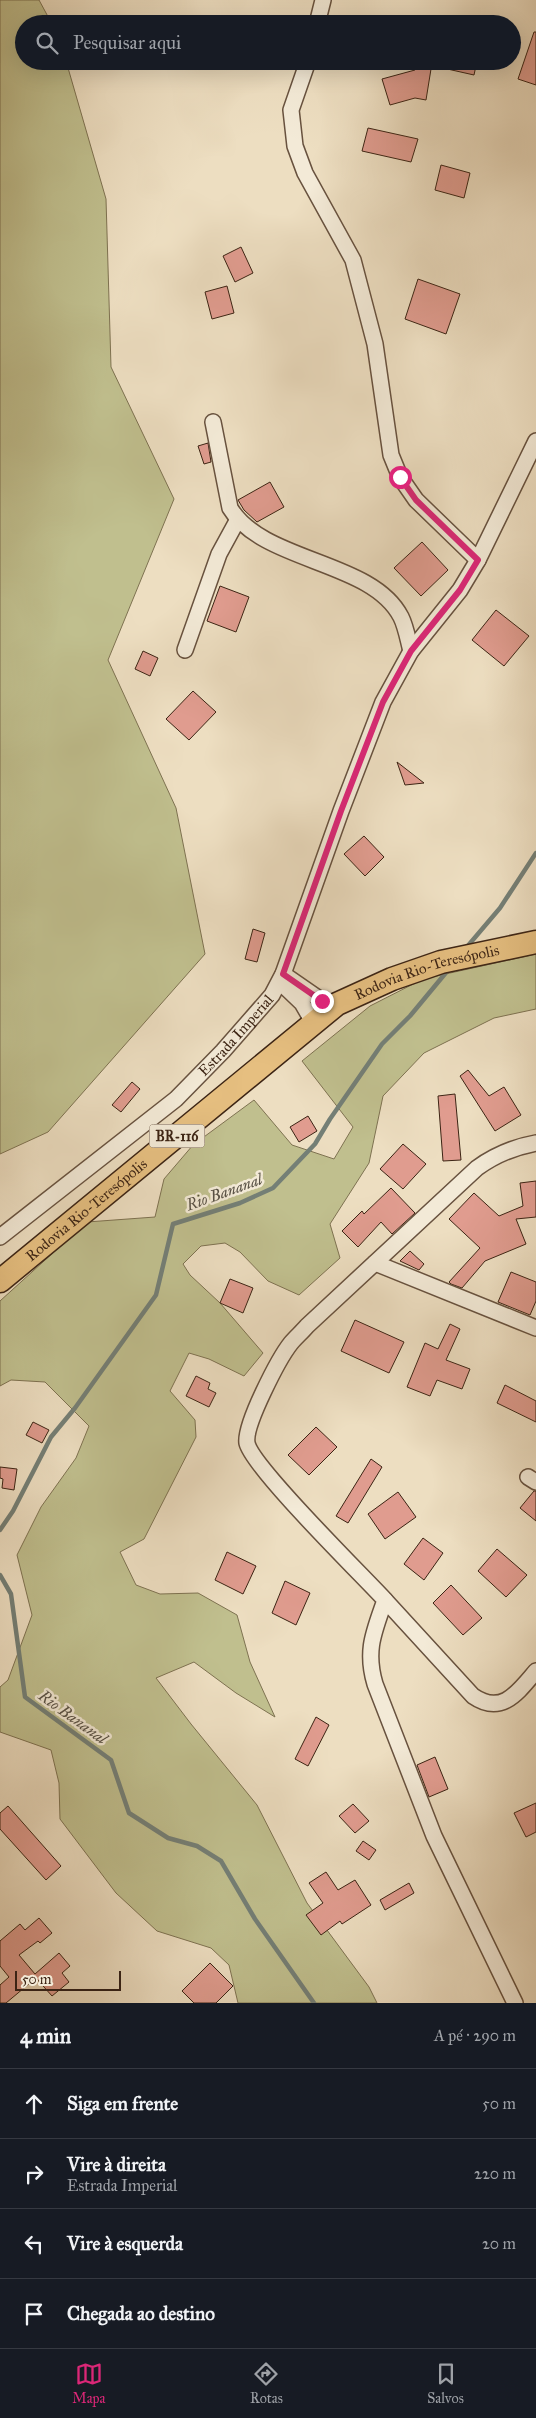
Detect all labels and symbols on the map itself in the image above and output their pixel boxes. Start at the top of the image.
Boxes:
route start [389,466,412,489]
street label: Rodovia Rio-Teresópolis [351,941,501,1004]
street label: Estrada Imperial [194,990,278,1080]
route end [311,990,334,1013]
road number: BR-116 [150,1124,204,1148]
street label: Rodovia Rio-Teresópolis [22,1155,151,1265]
water label: Rio Bananal [182,1169,266,1215]
water label: Rio Bananal [34,1685,112,1749]
scale bar [15,1968,121,1991]

